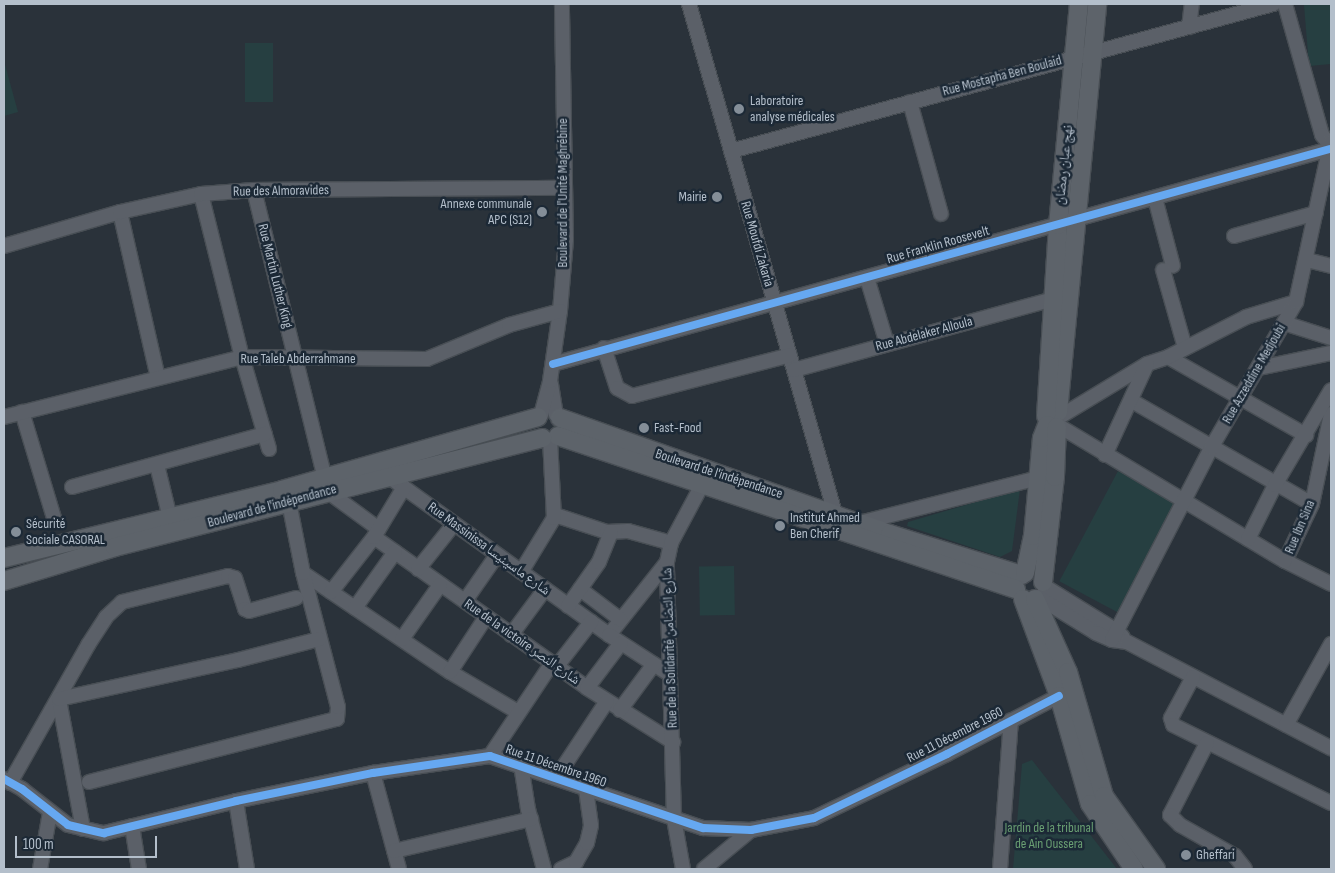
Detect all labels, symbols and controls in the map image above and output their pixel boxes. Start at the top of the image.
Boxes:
street label: Rue Mostapha Ben Boulaid [941,52,1063,100]
place label: Laboratoire analyse médicales [750,93,835,125]
marker: Laboratoire analyse médicales [732,102,746,116]
street label: Boulevard de l'Unité Maghrébine [555,118,571,268]
street label: نهج عبان رمضان [1051,124,1077,206]
street label: Rue des Almoravides [233,182,329,200]
place label: Mairie [678,189,707,205]
marker: Mairie [711,191,723,203]
place label: Annexe communale APC (S12) [441,196,532,228]
street label: Rue Moufdi Zakaria [737,199,777,289]
marker: Annexe communale APC (S12) [536,206,548,218]
street label: Rue Martin Luther King [254,222,296,330]
street label: Rue Franklin Roosevelt [885,222,991,268]
street label: Rue Abdelaker Alloula [874,313,974,355]
street label: Rue Azzeddine Medjoubi [1219,321,1289,427]
street label: Rue Taleb Abderrahmane [240,351,356,367]
place label: Fast-Food [654,420,701,436]
marker: Fast-Food [638,422,650,434]
street label: Boulevard de l'indépendance [653,445,785,503]
street label: Boulevard de l'indépendance [206,481,338,531]
street label: Rue Ibn Sina [1281,497,1319,557]
street label: Rue Massinissa شارع ماسينيسا [424,499,554,599]
place label: Institut Ahmed Ben Cherif [790,510,860,542]
place label: Sécurité Sociale CASORAL [26,516,105,548]
marker: Institut Ahmed Ben Cherif [774,520,786,532]
marker: Sécurité Sociale CASORAL [10,526,22,538]
street label: Rue de la Solidarité شارع التضامن [659,568,681,728]
street label: Rue de la victoire شارع النصر [461,596,583,688]
street label: Rue 11 Décembre 1960 [904,703,1006,767]
street label: Rue 11 Décembre 1960 [503,741,609,791]
park label: Jardin de la tribunal de Ain Oussera [1004,820,1094,852]
scale bar [18,826,160,858]
text: 100 m [23,835,54,854]
place label: Gheffari [1196,847,1235,863]
marker: Gheffari [1180,849,1192,861]

